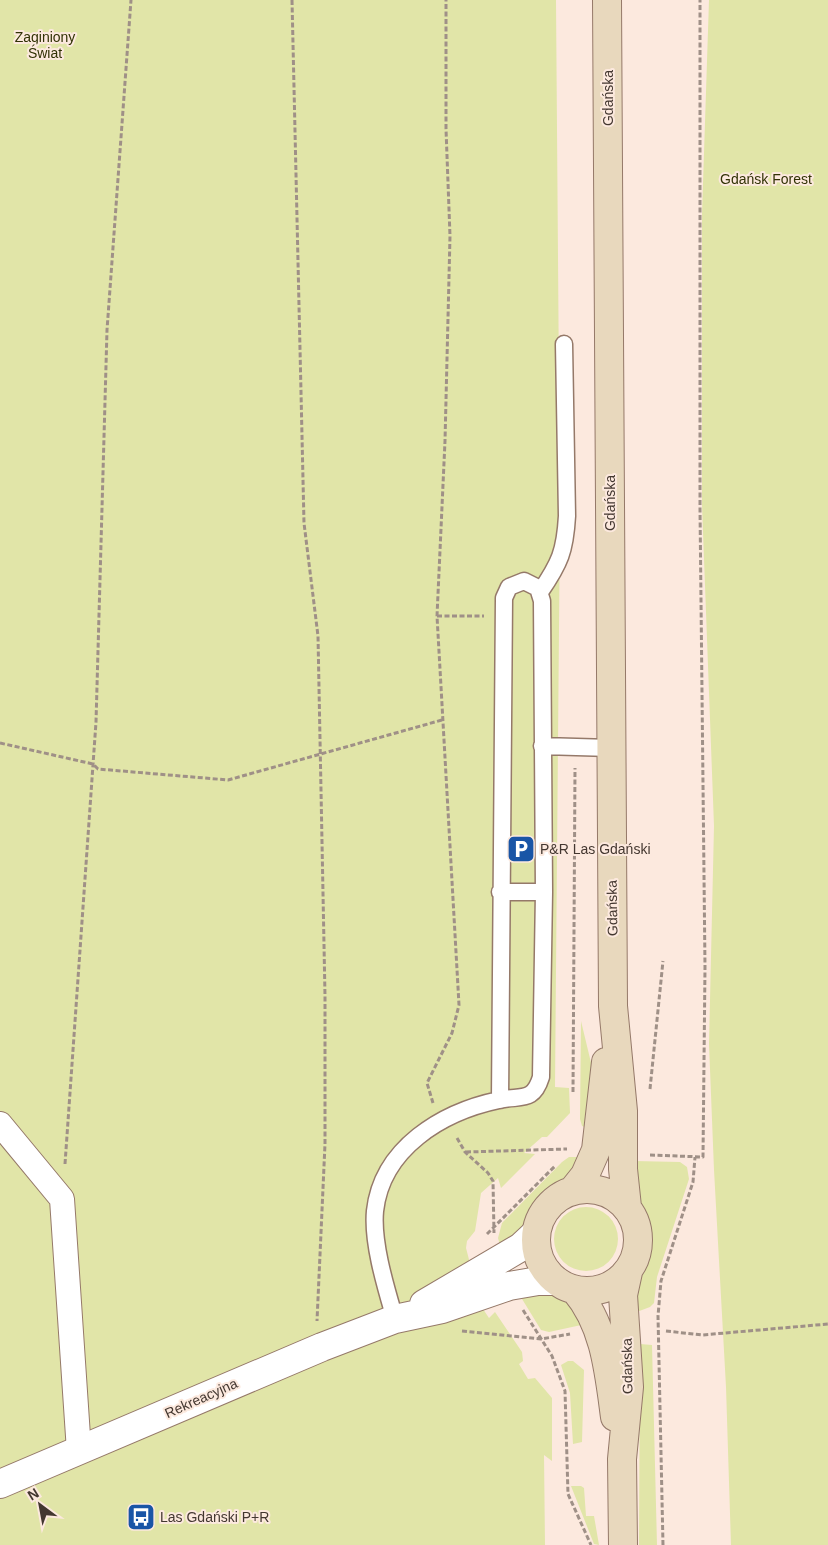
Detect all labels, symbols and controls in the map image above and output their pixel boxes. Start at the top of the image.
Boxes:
park label: Zaginiony Świat [15,29,75,61]
street label: Gdańska [600,70,616,126]
park label: Gdańsk Forest [720,171,812,187]
street label: Gdańska [602,475,618,531]
parking icon: P&R Las Gdański [506,834,536,864]
place label: P&R Las Gdański [540,841,651,857]
street label: Gdańska [604,880,620,936]
street label: Gdańska [619,1338,635,1394]
street label: Rekreacyjna [162,1375,240,1421]
north arrow [15,1480,65,1530]
text: N [25,1485,42,1503]
bus stop icon: Las Gdański P+R [126,1502,156,1532]
place label: Las Gdański P+R [160,1509,269,1525]

